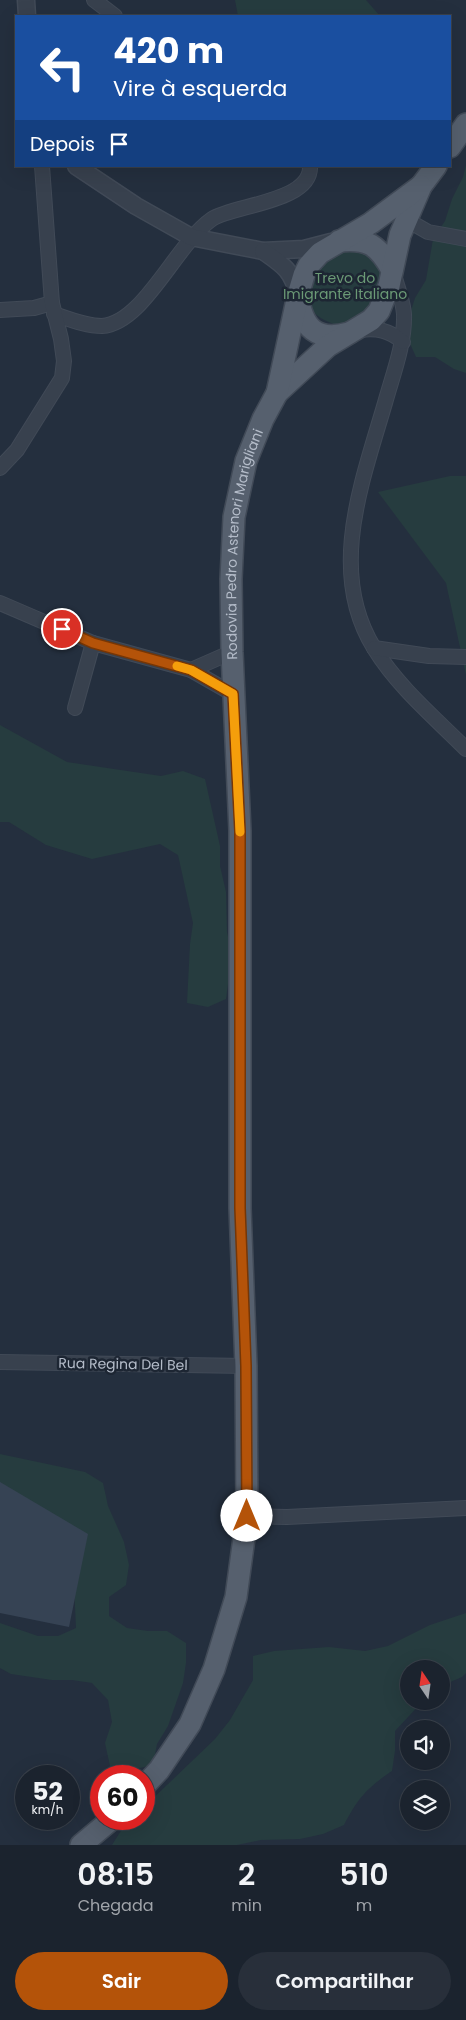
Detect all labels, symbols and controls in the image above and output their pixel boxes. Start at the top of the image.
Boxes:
text: 420 m [113,26,224,75]
icon: left [30,35,95,100]
text: Vire à esquerda [113,73,287,104]
icon: arrive [105,130,133,158]
text: Depois [30,131,95,158]
park label: Trevo do Imigrante Italiano [283,268,407,304]
street label: Rodovia Pedro Astenori Marigliani [221,426,268,660]
pin [41,608,83,650]
icon: arrive [48,615,76,643]
street label: Rua Regina Del Bel [58,1353,188,1375]
position arrow [220,1489,272,1541]
north arrow [400,1660,450,1710]
map controls [400,1660,450,1830]
button: sound [400,1720,450,1770]
speed limit sign: 60 [90,1765,155,1830]
text: 52 [32,1774,63,1809]
button: layers [400,1780,450,1830]
text: km/h [32,1801,63,1818]
text: 08:15 [77,1853,154,1896]
text: 2 [238,1853,255,1896]
text: 510 [339,1853,389,1896]
text: Chegada [78,1894,154,1917]
text: min [231,1894,262,1917]
text: m [356,1894,372,1917]
button: Sair [15,1952,228,2010]
button: Compartilhar [238,1952,451,2010]

